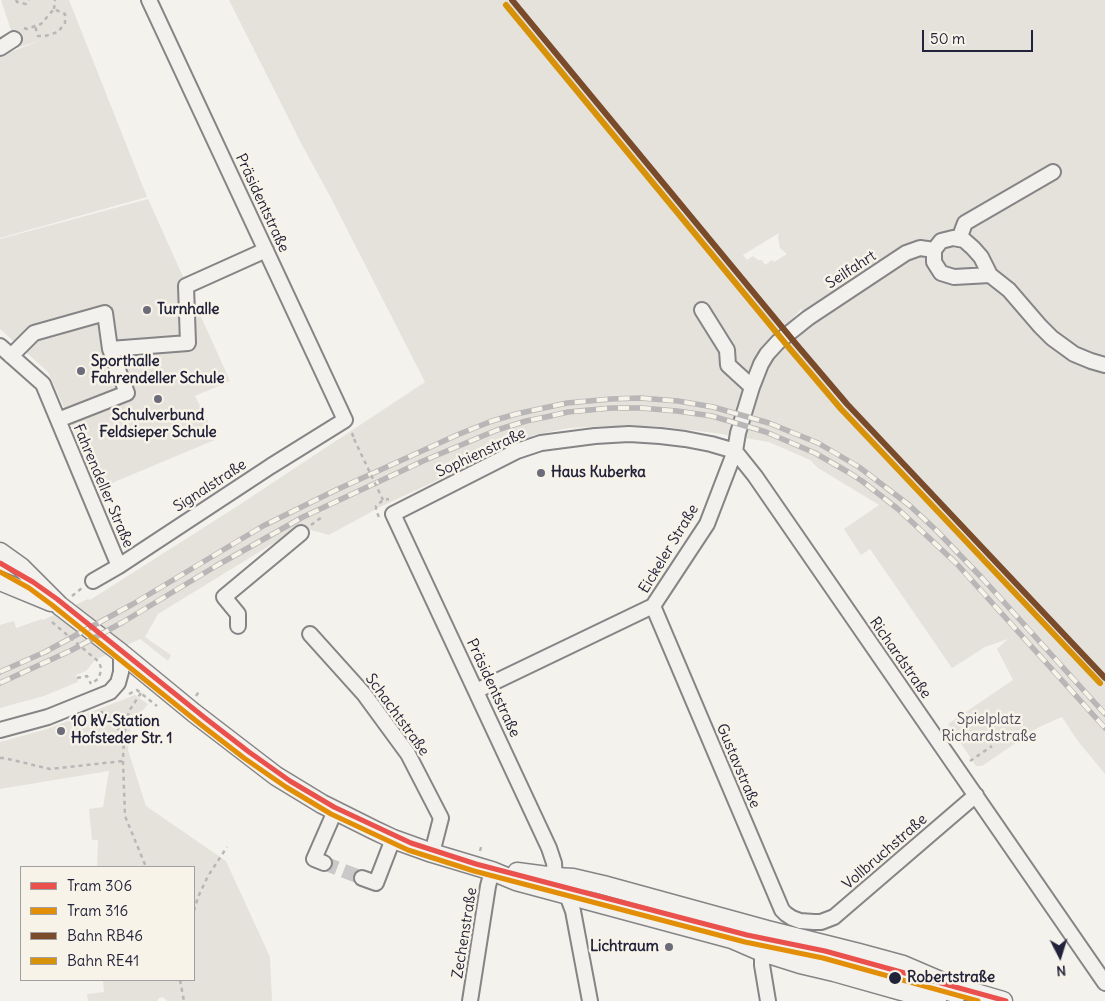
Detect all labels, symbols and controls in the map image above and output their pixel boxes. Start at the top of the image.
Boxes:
scale bar [925,20,1036,52]
text: 50 m [930,29,965,48]
street label: Präsidentstraße [231,151,293,255]
street label: Seilfahrt [823,247,879,293]
place label: Turnhalle [157,301,219,319]
marker: Turnhalle [141,304,153,316]
place label: Sporthalle Fahrendeller Schule [91,353,225,388]
marker: Sporthalle Fahrendeller Schule [75,365,87,377]
marker: Schulverbund Feldsieper Schule [152,393,164,405]
place label: Schulverbund Feldsieper Schule [99,407,217,442]
street label: Fahrendeller Straße [69,421,137,551]
street label: Sophienstraße [433,424,529,482]
street label: Signalstraße [170,456,250,516]
place label: Haus Kuberka [551,464,646,482]
marker: Haus Kuberka [535,467,547,479]
street label: Eickeler Straße [635,501,703,597]
street label: Richardstraße [865,614,935,702]
street label: Präsidentstraße [462,636,524,740]
street label: Schachtstraße [361,670,433,760]
park label: Spielplatz Richardstraße [941,711,1037,746]
place label: 10 kV-Station Hofsteder Str. 1 [71,713,172,748]
street label: Gustavstraße [712,721,764,811]
marker: 10 kV-Station Hofsteder Str. 1 [55,725,67,737]
street label: Vollbruchstraße [839,810,931,894]
legend [20,866,195,981]
text: Tram 306 [67,876,132,895]
street label: Zechenstraße [449,886,481,980]
text: Tram 316 [67,901,128,920]
text: Bahn RB46 [67,926,143,945]
north arrow [1035,931,1085,981]
place label: Lichtraum [590,938,659,956]
marker: Lichtraum [663,941,675,953]
text: Bahn RE41 [67,951,139,970]
text: N [1056,962,1067,980]
place label: Robertstraße [907,969,995,987]
marker: Robertstraße [887,970,903,986]

